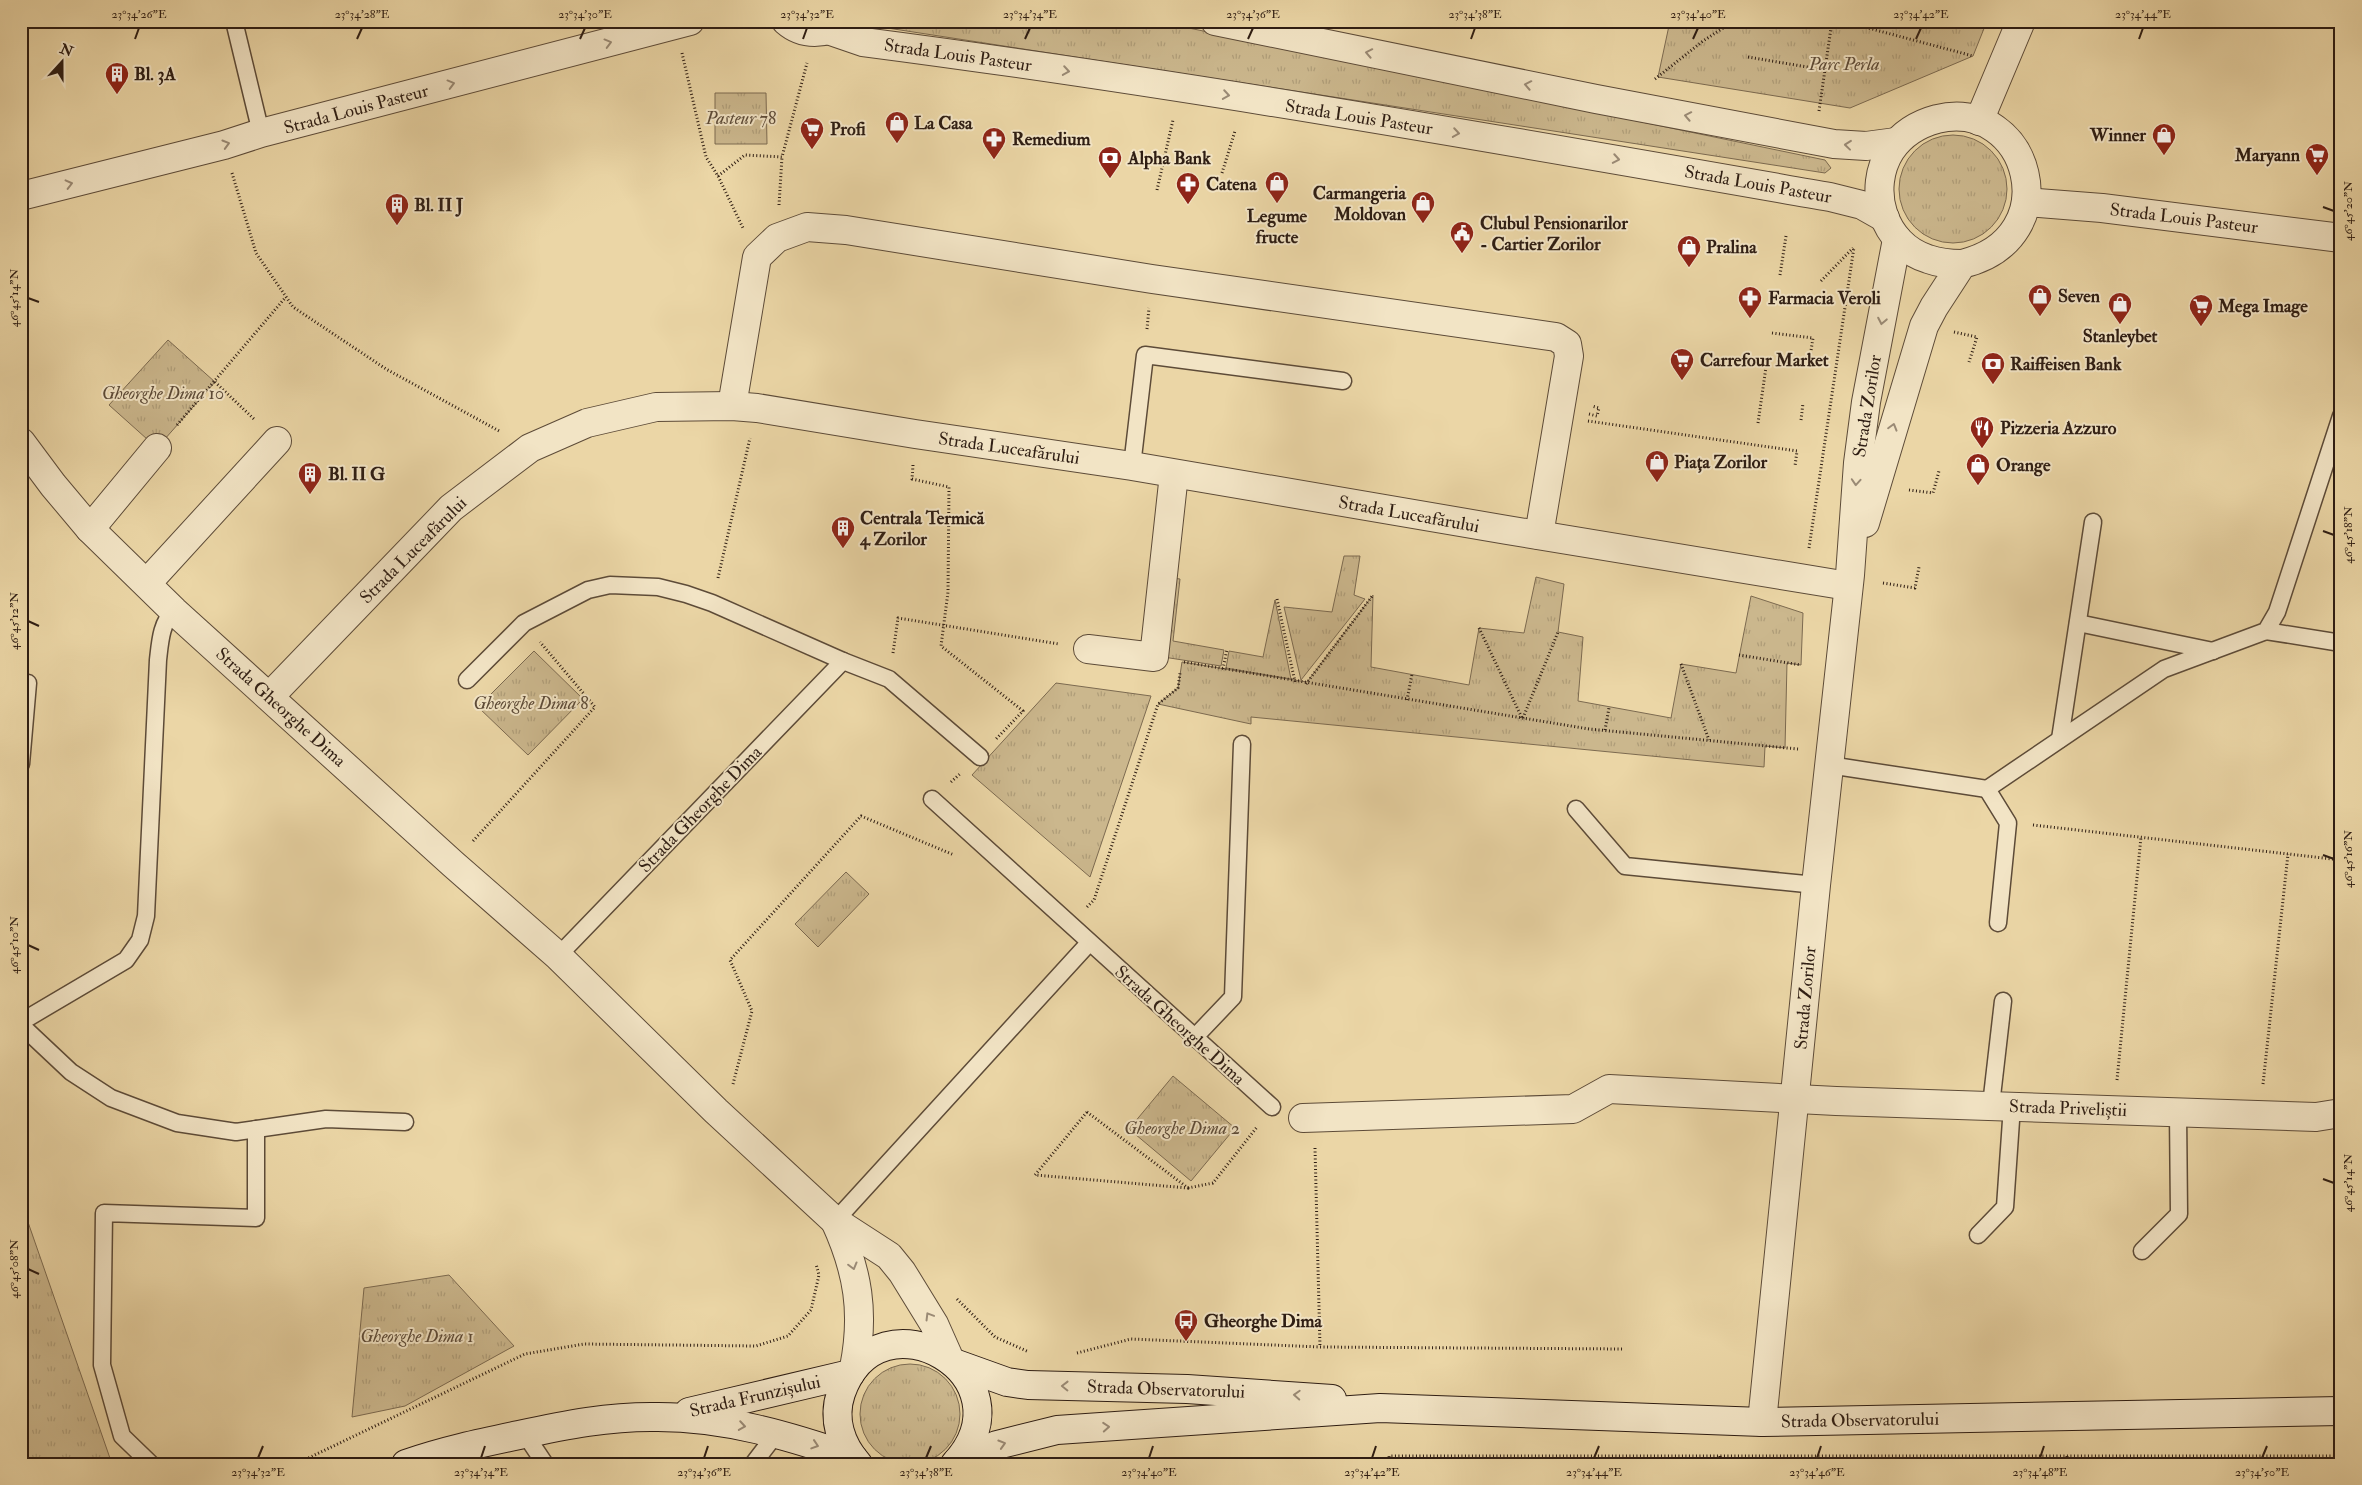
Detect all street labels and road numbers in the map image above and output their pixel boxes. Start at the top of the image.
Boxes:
street label: Strada Louis Pasteur [883,34,1034,77]
street label: Strada Louis Pasteur [281,79,431,140]
street label: Strada Louis Pasteur [1284,94,1435,141]
street label: Strada Louis Pasteur [1683,160,1834,209]
street label: Strada Louis Pasteur [2109,198,2260,239]
street label: Strada Zorilor [1848,353,1887,459]
street label: Strada Luceafărului [937,427,1081,470]
street label: Strada Luceafărului [1337,491,1481,538]
street label: Strada Luceafărului [355,492,472,609]
street label: Strada Gheorghe Dima [211,643,351,772]
street label: Strada Gheorghe Dima [634,741,767,878]
street label: Strada Zorilor [1790,945,1821,1051]
street label: Strada Gheorghe Dima [1110,961,1250,1090]
street label: Strada Priveliștii [2009,1095,2128,1122]
street label: Strada Frunzișului [687,1370,823,1423]
street label: Strada Observatorului [1086,1375,1246,1404]
street label: Strada Observatorului [1781,1408,1940,1433]

